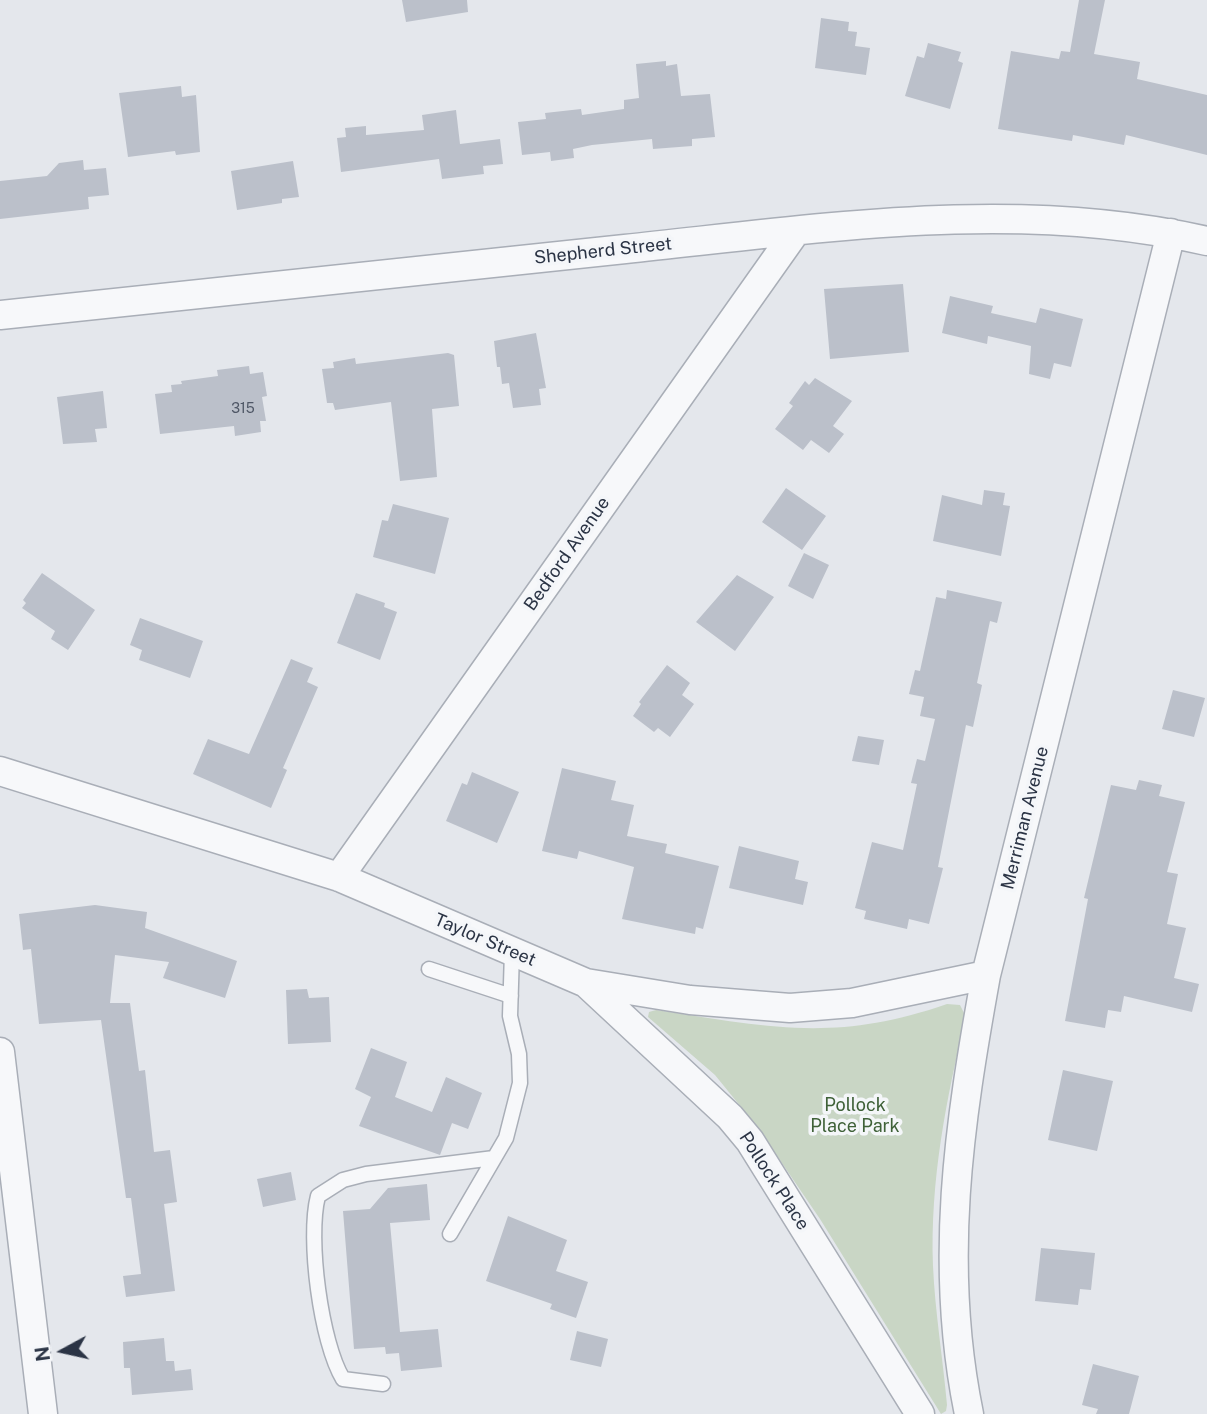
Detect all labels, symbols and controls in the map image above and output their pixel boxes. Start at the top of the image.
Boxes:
street label: Shepherd Street [533,233,673,269]
house number: 315 [231,401,255,417]
street label: Bedford Avenue [520,493,614,615]
street label: Merriman Avenue [997,744,1053,892]
street label: Taylor Street [431,909,539,971]
park label: Pollock Place Park [810,1094,900,1136]
street label: Pollock Place [734,1128,814,1234]
north arrow [28,1316,98,1386]
text: N [30,1345,54,1363]

